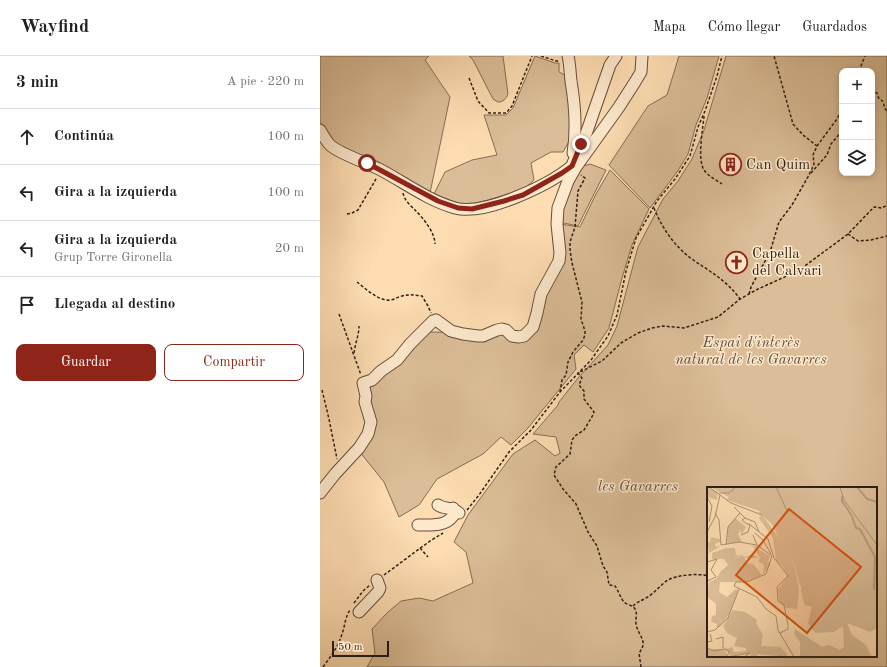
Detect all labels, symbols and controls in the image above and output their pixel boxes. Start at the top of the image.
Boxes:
text: Wayfind [20,18,89,37]
text: Mapa [653,20,686,34]
text: Cómo llegar [708,20,780,34]
text: Guardados [802,20,867,34]
map controls [839,68,875,176]
button: + [839,68,875,104]
text: 3 min [16,74,59,91]
text: A pie · 220 m [227,75,304,88]
button: − [839,104,875,140]
icon: ahead [16,126,38,148]
text: Continúa [54,129,114,144]
text: 100 m [267,130,304,143]
route end [572,135,590,153]
button: layers [839,140,875,176]
building icon: Can Quim [718,152,744,178]
route start [358,154,376,172]
place label: Can Quim [746,158,810,173]
icon: left [16,182,38,204]
text: Gira a la izquierda [54,185,177,200]
text: 100 m [267,186,304,199]
text: Gira a la izquierda [54,233,177,248]
icon: left [16,238,38,260]
text: 20 m [275,242,304,255]
place label: Capella del Calvari [752,247,822,279]
church icon: Capella del Calvari [723,250,749,276]
text: Grup Torre Gironella [54,251,172,264]
icon: arrive [16,294,38,316]
text: Llegada al destino [54,297,175,312]
park label: Espai d'interès natural de les Gavarres [675,336,827,368]
button: Guardar [16,344,156,381]
button: Compartir [164,344,304,381]
park label: les Gavarres [598,480,678,495]
inset map [707,487,877,657]
scale bar [332,639,389,658]
text: 50 m [338,642,363,653]

